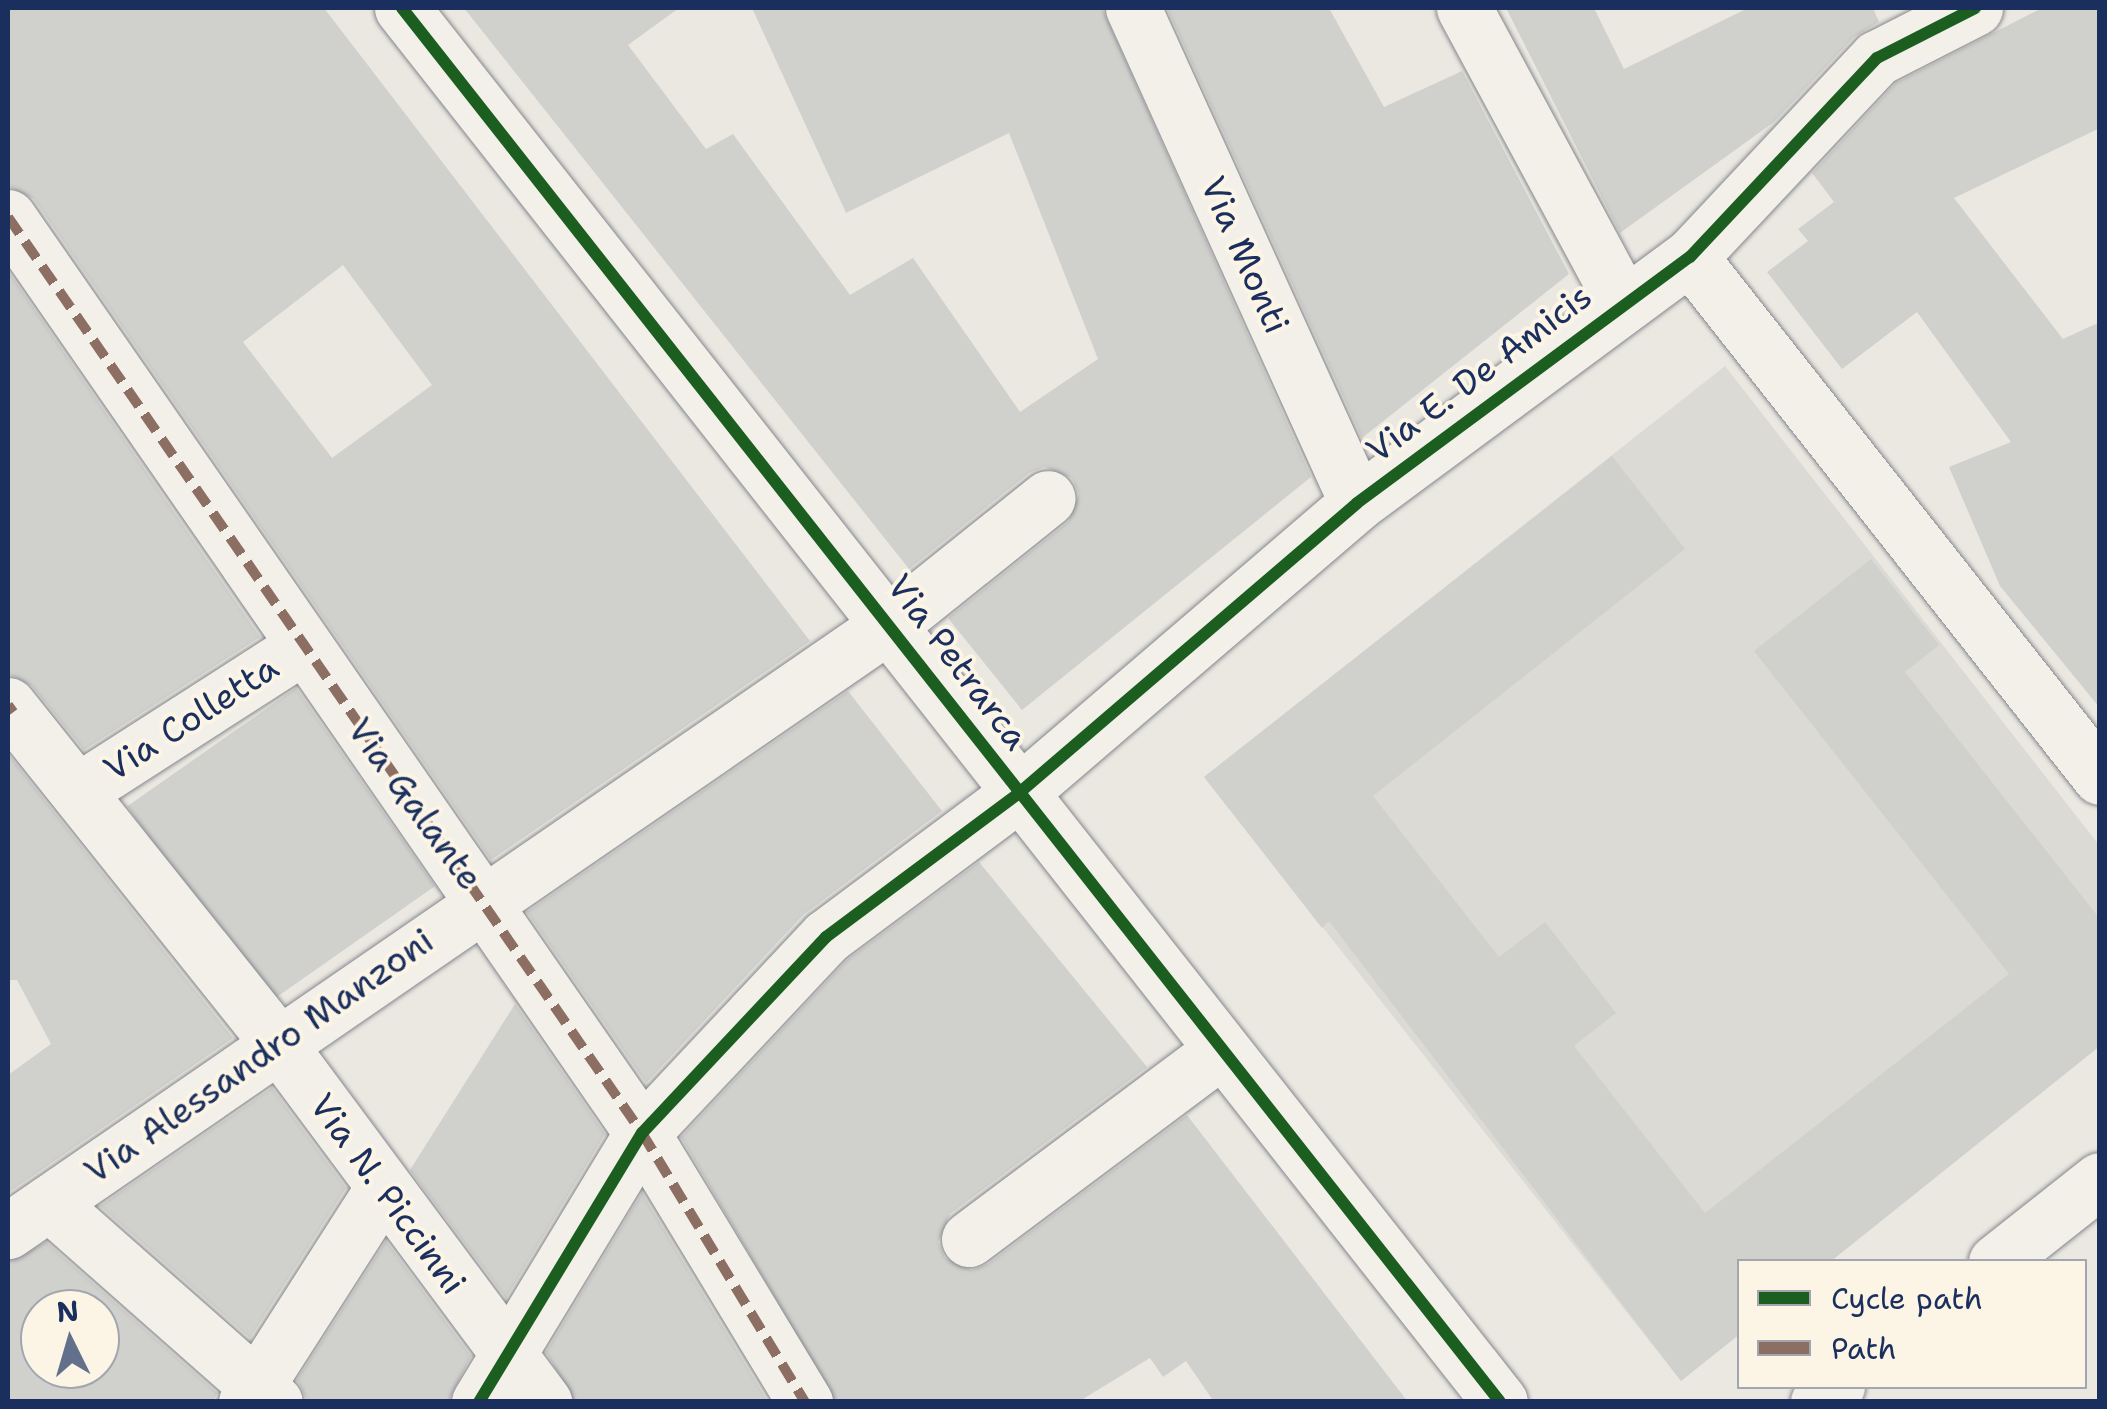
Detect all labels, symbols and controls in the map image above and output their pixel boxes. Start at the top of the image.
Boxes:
street label: Via Monti [1192,170,1298,340]
street label: Via E. De Amicis [1358,275,1600,471]
street label: Via Petrarca [878,566,1038,758]
street label: Via Colletta [96,646,286,790]
street label: Via Galante [339,710,491,898]
street label: Via Alessandro Manzoni [77,919,441,1193]
street label: Via N. Piccinni [301,1085,475,1303]
legend [1737,1259,2087,1389]
text: Cycle path [1831,1278,1983,1319]
north arrow [20,1289,120,1389]
text: N [55,1291,80,1331]
text: Path [1831,1328,1897,1369]

